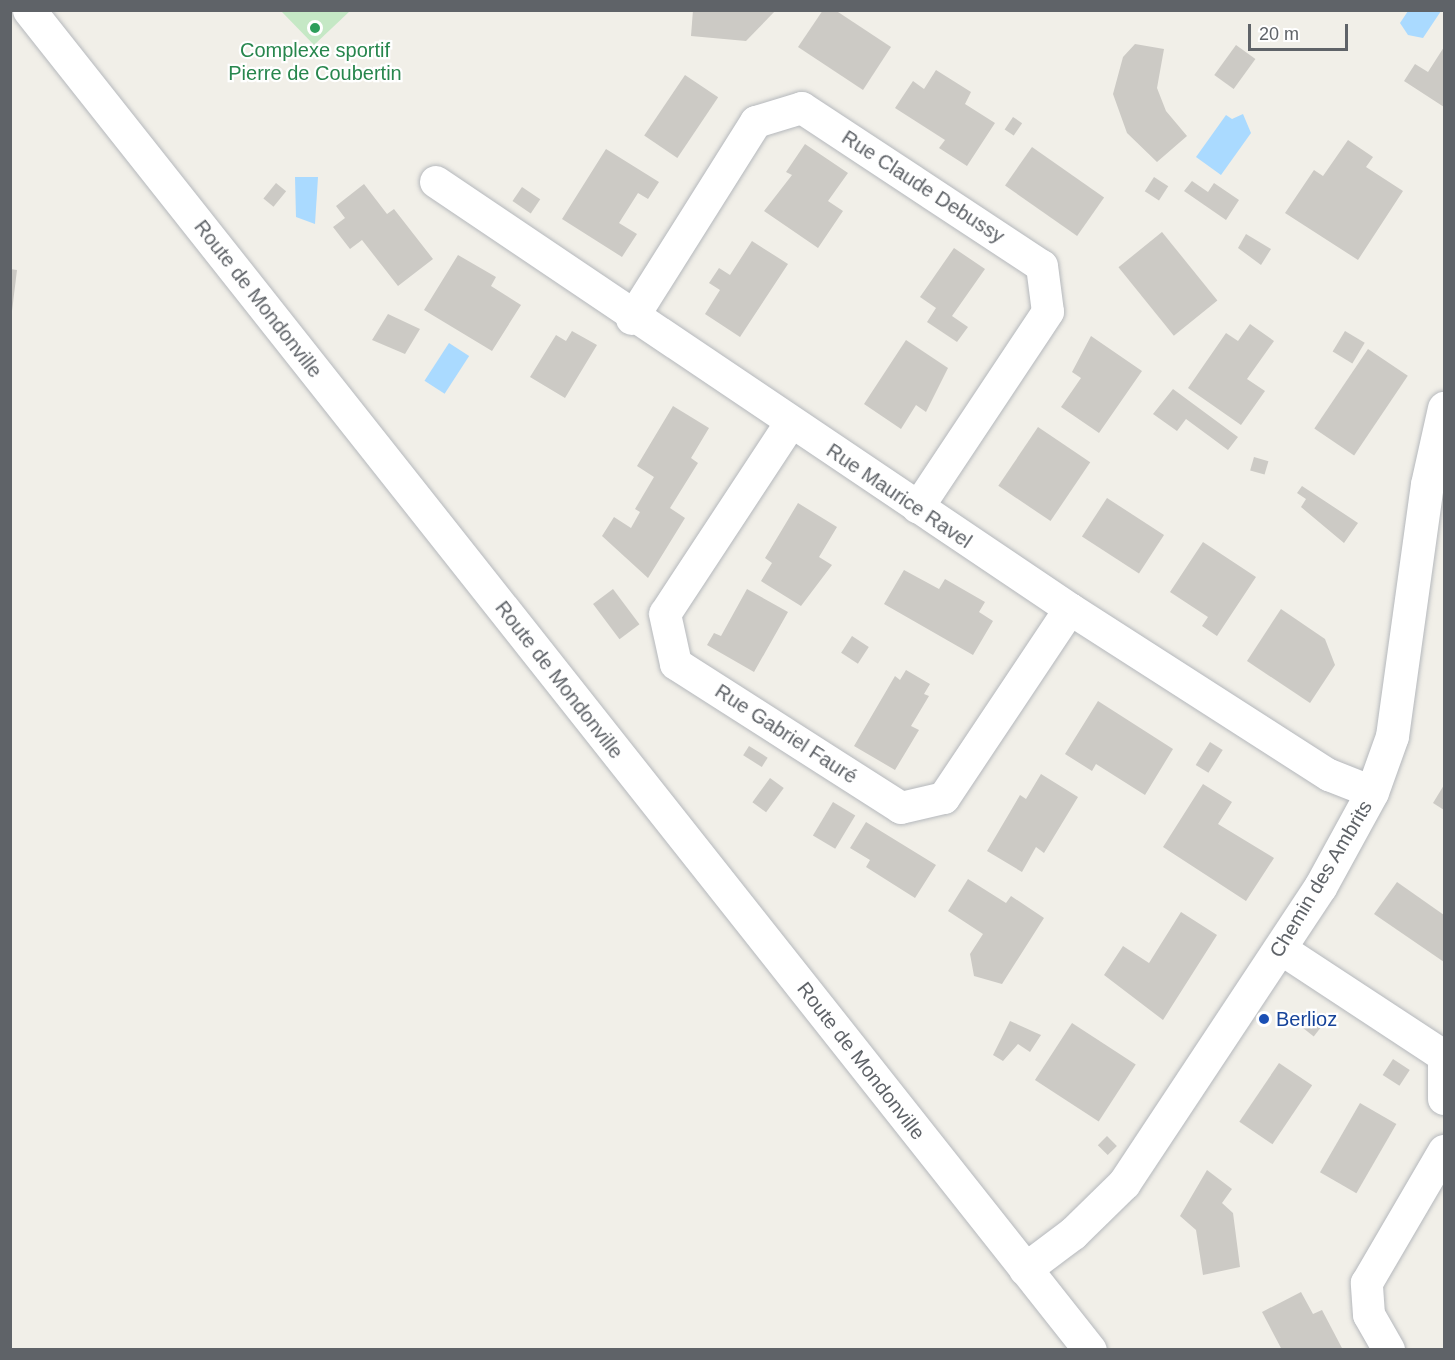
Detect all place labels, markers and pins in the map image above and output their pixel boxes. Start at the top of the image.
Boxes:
marker: Complexe sportif Pierre de Coubertin [308,21,322,35]
place label: Complexe sportif Pierre de Coubertin [228,38,402,85]
place label: Berlioz [1276,1007,1337,1031]
marker: Berlioz [1257,1012,1271,1026]

